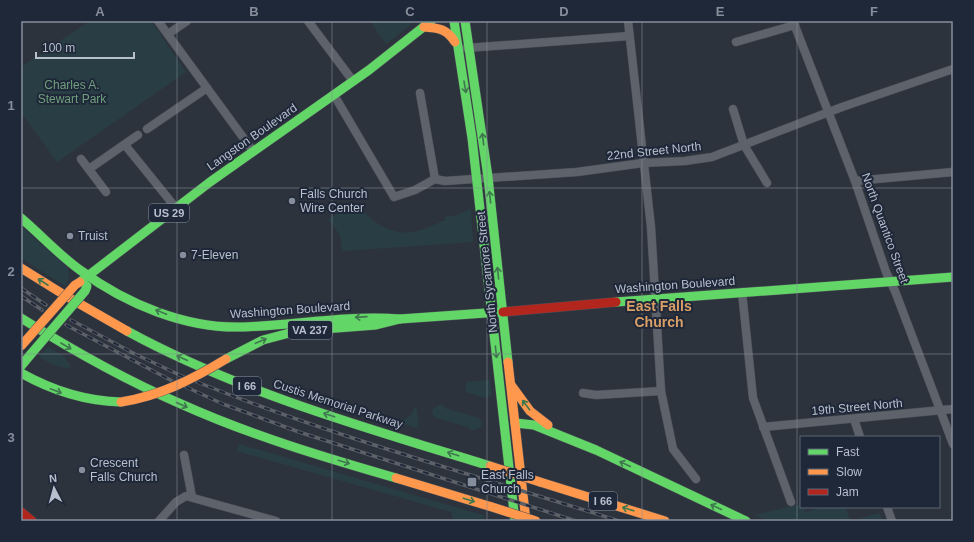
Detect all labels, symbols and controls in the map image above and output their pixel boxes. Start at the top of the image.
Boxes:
text: A [95,4,105,19]
text: B [249,4,259,19]
text: C [405,4,415,19]
text: D [559,4,569,19]
text: E [716,4,725,19]
text: F [870,4,878,19]
scale bar [36,34,134,60]
text: 100 m [42,41,75,55]
park label: Charles A. Stewart Park [38,78,107,106]
one-way arrow [462,80,470,93]
text: 1 [7,98,15,113]
street label: Langston Boulevard [204,101,300,173]
one-way arrow [479,133,487,146]
street label: 22nd Street North [606,139,702,163]
street label: North Quantico Street [859,171,912,286]
place label: Falls Church Wire Center [300,187,367,215]
one-way arrow [486,191,494,204]
marker: Falls Church Wire Center [287,196,297,206]
road number: US 29 [149,204,189,222]
street label: North Sycamore Street [474,210,500,333]
place label: Truist [78,229,108,243]
marker: Truist [65,231,75,241]
place label: 7-Eleven [191,248,238,262]
marker: 7-Eleven [178,250,188,260]
text: 2 [7,264,15,279]
one-way arrow [495,267,502,280]
street label: Washington Boulevard [615,274,735,296]
one-way arrow [37,278,49,286]
district label: East Falls Church [626,298,692,330]
street label: Washington Boulevard [230,299,350,321]
one-way arrow [156,308,168,316]
one-way arrow [355,313,368,321]
road number: VA 237 [288,321,332,339]
one-way arrow [254,337,266,345]
one-way arrow [60,342,72,350]
one-way arrow [493,345,500,358]
one-way arrow [176,354,188,361]
street label: Custis Memorial Parkway [271,376,405,432]
road number: I 66 [233,377,261,395]
one-way arrow [49,387,61,395]
street label: 19th Street North [811,396,903,418]
one-way arrow [521,400,530,411]
one-way arrow [176,401,188,409]
one-way arrow [323,411,336,418]
text: 3 [7,430,15,445]
legend [800,436,940,508]
text: Fast [836,445,860,459]
one-way arrow [447,450,460,457]
place label: Crescent Falls Church [90,456,157,484]
one-way arrow [338,459,351,466]
one-way arrow [619,460,631,467]
marker: Crescent Falls Church [77,465,87,475]
text: Slow [836,465,862,479]
north arrow [34,468,74,508]
place label: East Falls Church [481,468,534,496]
text: N [48,472,58,484]
marker: East Falls Church [466,476,478,488]
text: Jam [836,485,859,499]
road number: I 66 [589,492,617,510]
one-way arrow [462,497,475,504]
one-way arrow [710,503,722,510]
one-way arrow [622,505,635,512]

